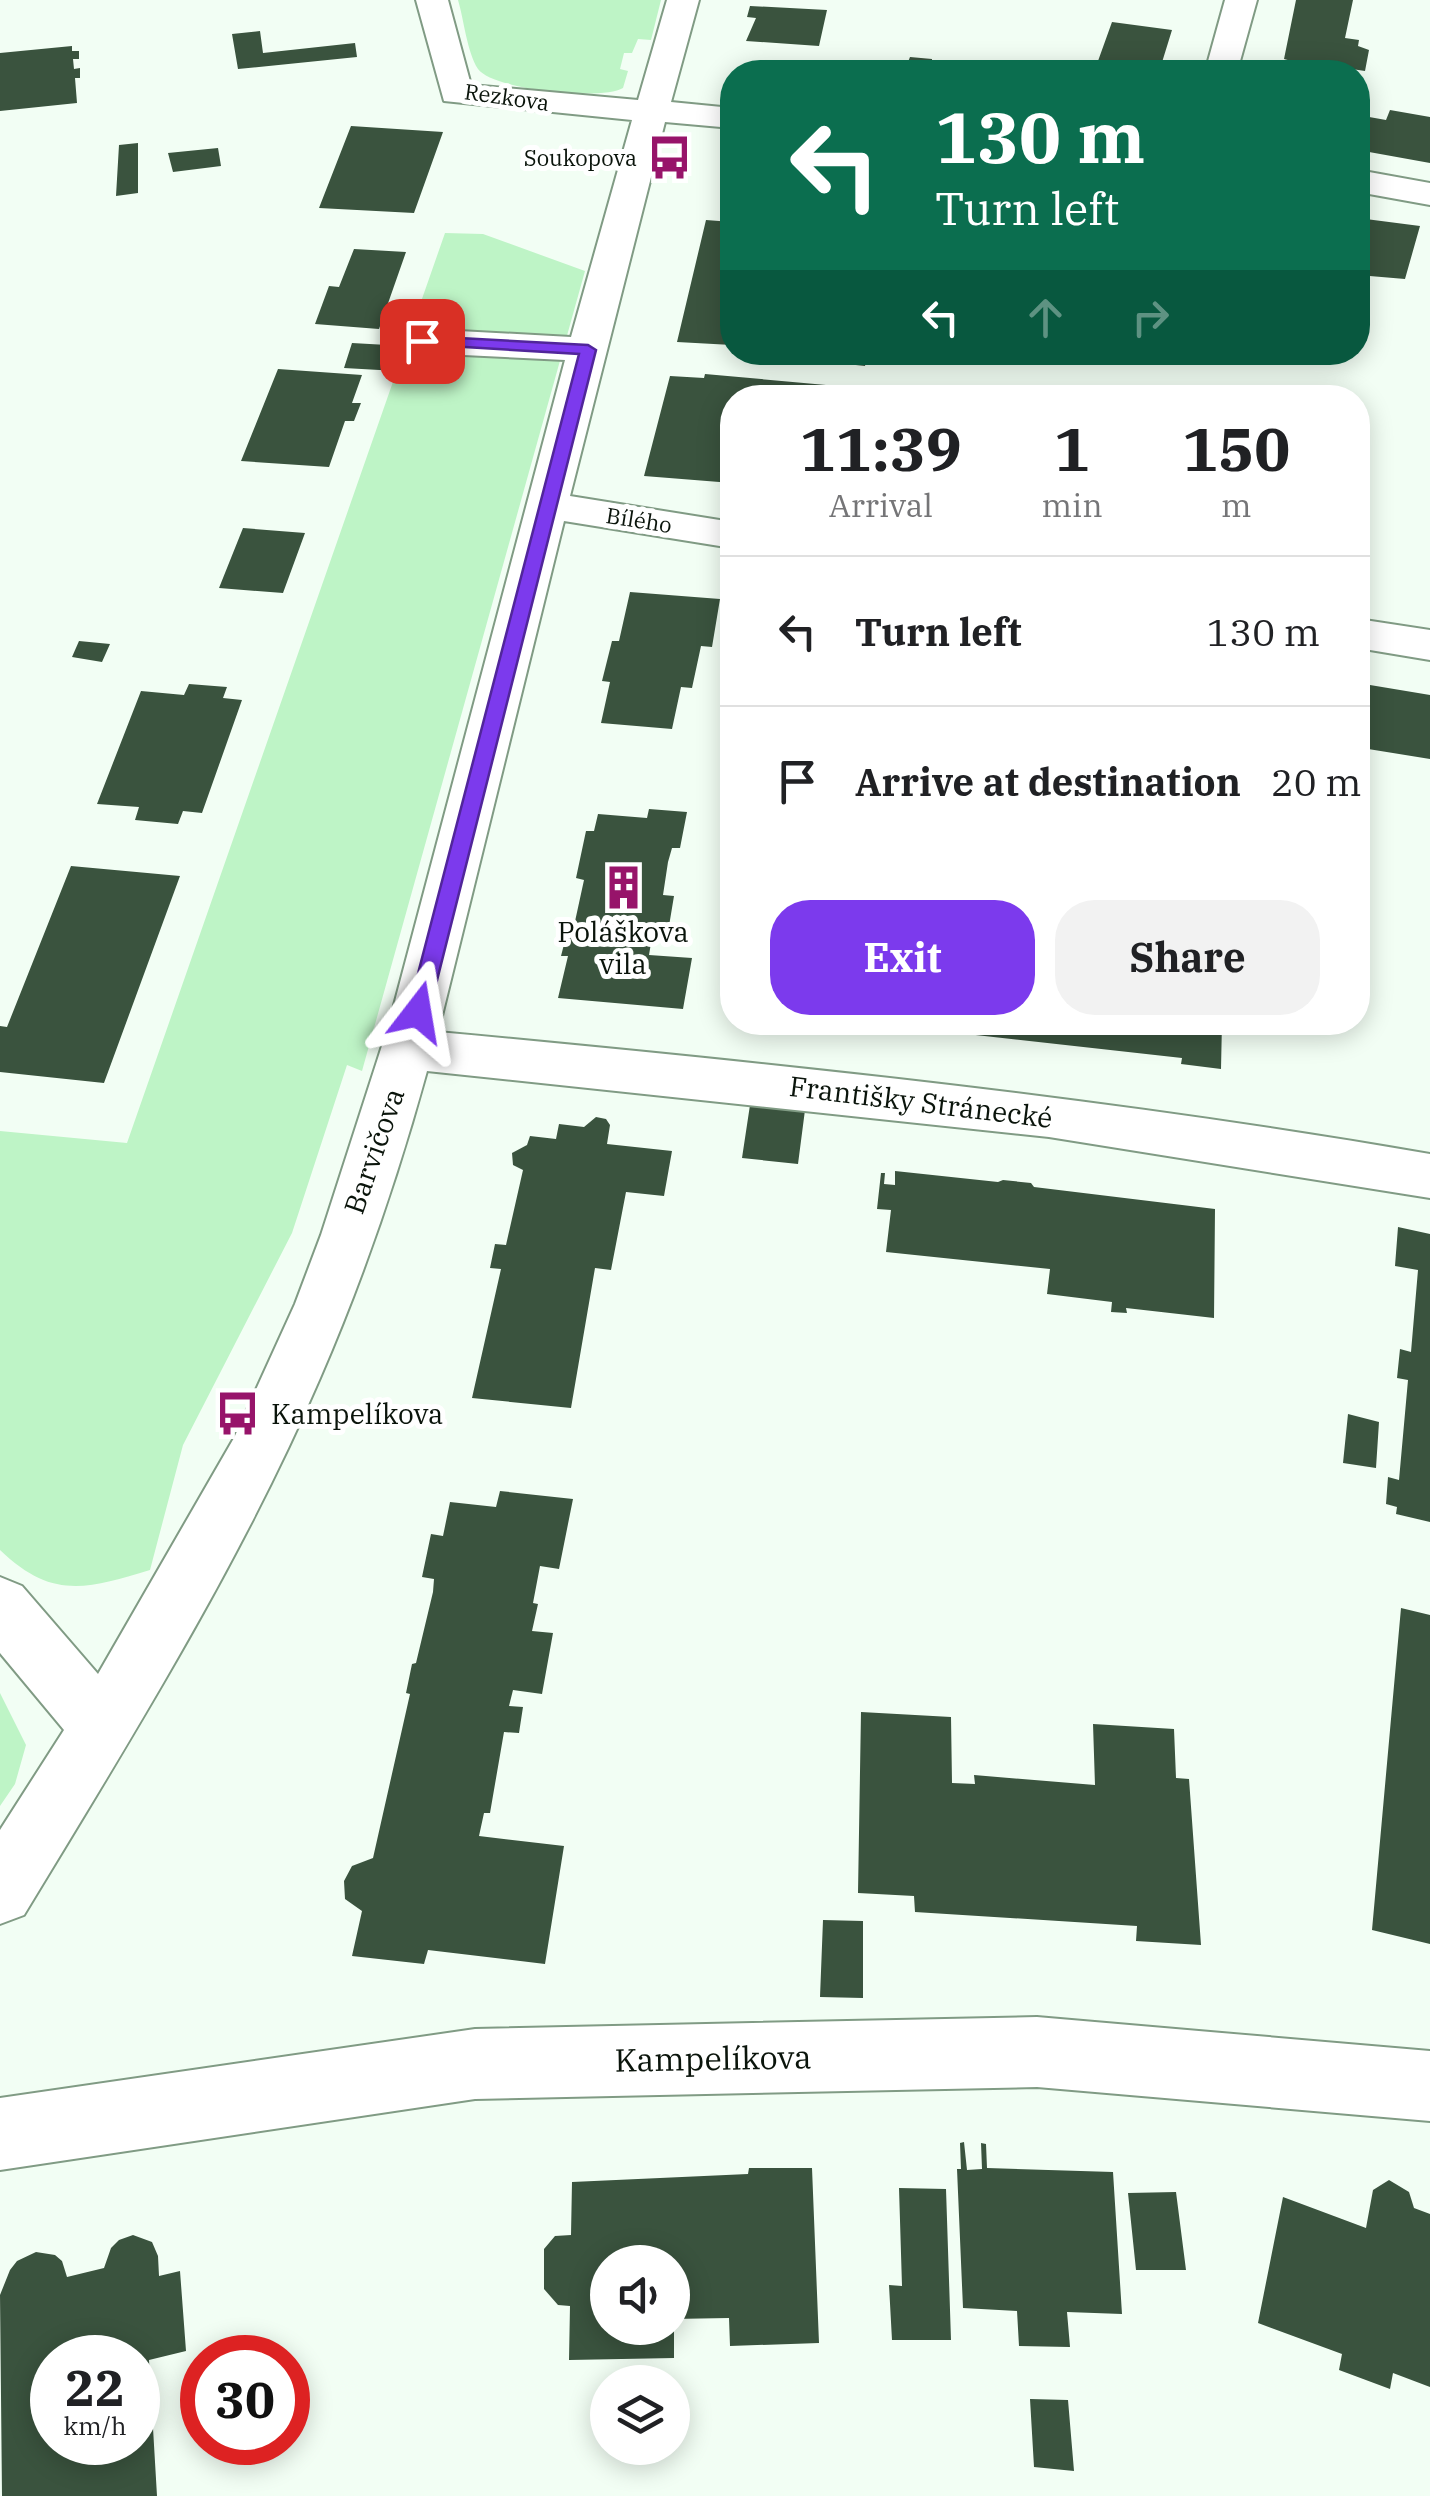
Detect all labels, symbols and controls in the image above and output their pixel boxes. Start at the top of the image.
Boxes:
street label: Rezkova [463,76,551,117]
text: 130 m [935,91,1145,182]
icon: left [770,100,900,230]
bus stop icon: Soukopova [646,134,694,182]
place label: Soukopova [524,143,637,172]
text: Turn left [935,179,1119,237]
icon: left [913,290,968,345]
icon: ahead [1018,290,1073,345]
icon: right [1123,290,1178,345]
pin [380,299,465,384]
icon: arrive [395,314,450,369]
text: 11:39 [800,409,962,488]
text: 1 [1054,409,1090,488]
text: 150 [1182,409,1290,488]
text: Arrival [829,484,933,526]
text: min [1042,484,1103,526]
text: m [1221,484,1252,526]
street label: Bílého [604,500,674,539]
icon: left [770,604,825,659]
text: Turn left [855,607,1022,656]
text: 130 m [1207,607,1320,656]
icon: arrive [770,754,825,809]
text: Arrive at destination [855,757,1241,806]
text: 20 m [1271,757,1362,806]
building icon: Poláškova vila [599,863,647,911]
button: Exit [770,900,1035,1015]
button: Share [1055,900,1320,1015]
place label: Poláškova vila [557,913,689,982]
position arrow [366,960,470,1064]
street label: Františky Stránecké [787,1067,1055,1136]
street label: Barvičova [335,1083,412,1219]
bus stop icon: Kampelíkova [214,1390,262,1438]
place label: Kampelíkova [271,1395,443,1432]
street label: Kampelíkova [614,2035,812,2081]
map controls [590,2245,690,2465]
button: sound [590,2245,690,2345]
speed limit sign: 30 [180,2335,310,2465]
text: 22 [65,2355,125,2420]
button: layers [590,2365,690,2465]
text: km/h [63,2409,127,2442]

